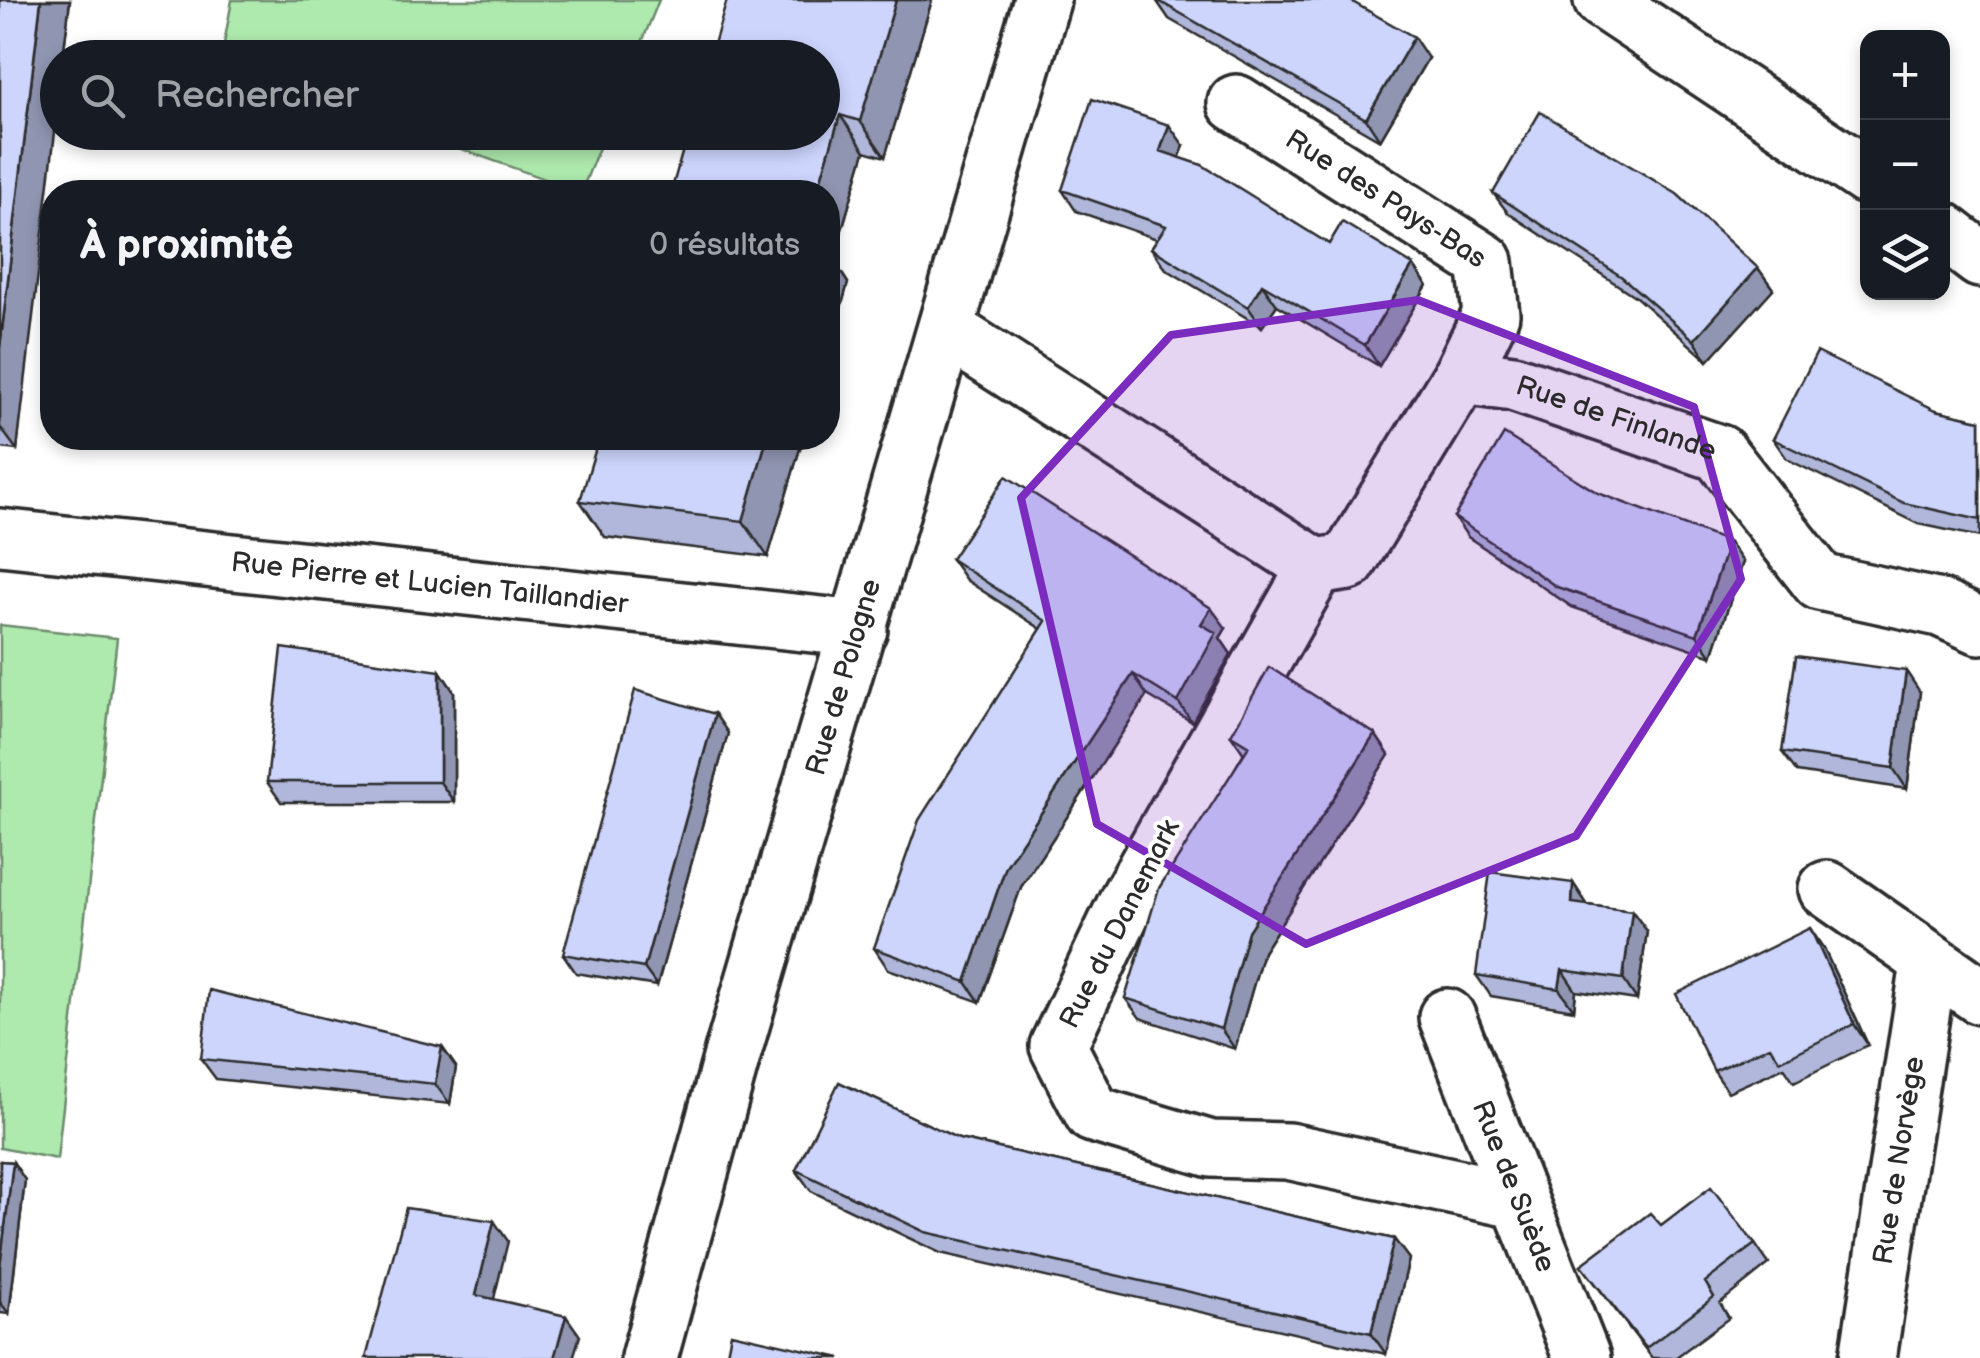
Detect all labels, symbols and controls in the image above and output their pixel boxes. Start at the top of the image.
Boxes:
map controls [1860,30,1950,300]
button: + [1860,30,1950,120]
search box [40,40,840,150]
icon: search [75,68,130,123]
text: Rechercher [155,73,359,118]
button: − [1860,120,1950,210]
street label: Rue des Pays-Bas [1280,123,1493,275]
button: layers [1860,210,1950,300]
text: À proximité [80,220,293,271]
text: 0 résultats [649,226,800,265]
street label: Rue de Finlande [1512,369,1721,467]
street label: Rue Pierre et Lucien Taillandier [229,545,631,621]
street label: Rue de Pologne [799,575,888,779]
street label: Rue du Danemark [1053,814,1187,1034]
street label: Rue de Norvège [1866,1054,1931,1267]
street label: Rue de Suède [1465,1096,1563,1277]

